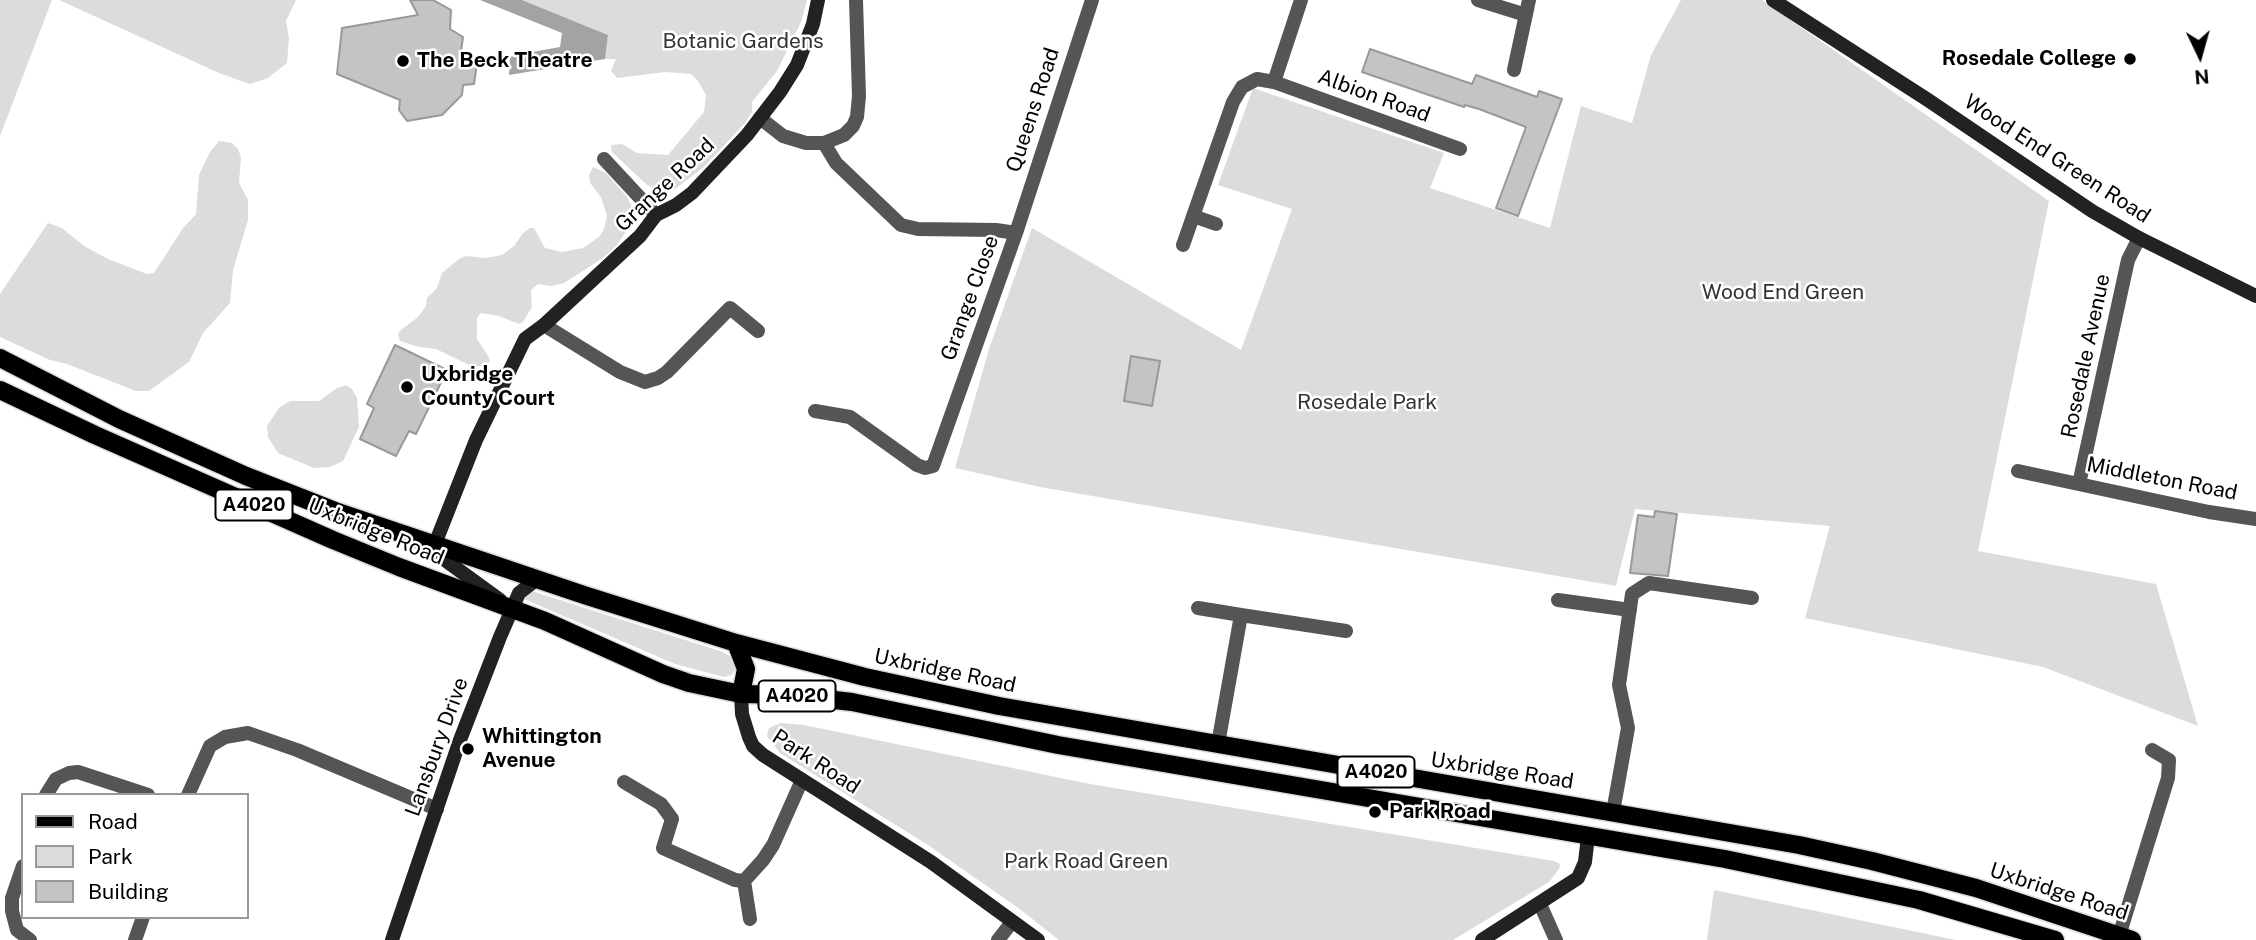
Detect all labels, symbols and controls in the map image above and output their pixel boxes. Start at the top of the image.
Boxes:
north arrow [2165,21,2235,91]
park label: Botanic Gardens [662,29,824,55]
street label: Queens Road [1001,45,1065,175]
place label: Rosedale College [1942,46,2116,72]
place label: The Beck Theatre [417,48,593,74]
marker: Rosedale College [2122,51,2138,67]
marker: The Beck Theatre [395,53,411,69]
street label: Albion Road [1314,64,1434,128]
text: N [2193,65,2210,89]
street label: Wood End Green Road [1959,89,2155,229]
street label: Grange Road [610,133,720,237]
street label: Grange Close [936,232,1004,364]
street label: Rosedale Avenue [2056,272,2116,440]
park label: Wood End Green [1702,280,1864,306]
place label: Uxbridge County Court [421,362,555,412]
marker: Uxbridge County Court [399,379,415,395]
park label: Rosedale Park [1297,390,1437,416]
street label: Middleton Road [2085,452,2239,506]
road number: A4020 [216,490,292,520]
street label: Uxbridge Road [304,493,448,571]
street label: Uxbridge Road [872,644,1018,698]
street label: Lansbury Drive [400,674,474,820]
road number: A4020 [758,680,836,712]
place label: Whittington Avenue [482,724,602,774]
street label: Park Road [767,724,865,800]
marker: Whittington Avenue [460,741,476,757]
street label: Uxbridge Road [1429,747,1575,795]
road number: A4020 [1338,757,1414,788]
legend [21,793,248,919]
place label: Park Road [1389,799,1491,825]
marker: Park Road [1367,804,1383,820]
text: Road [88,809,138,834]
text: Park [88,844,133,869]
park label: Park Road Green [1004,849,1168,875]
street label: Uxbridge Road [1986,858,2132,926]
text: Building [88,879,169,904]

